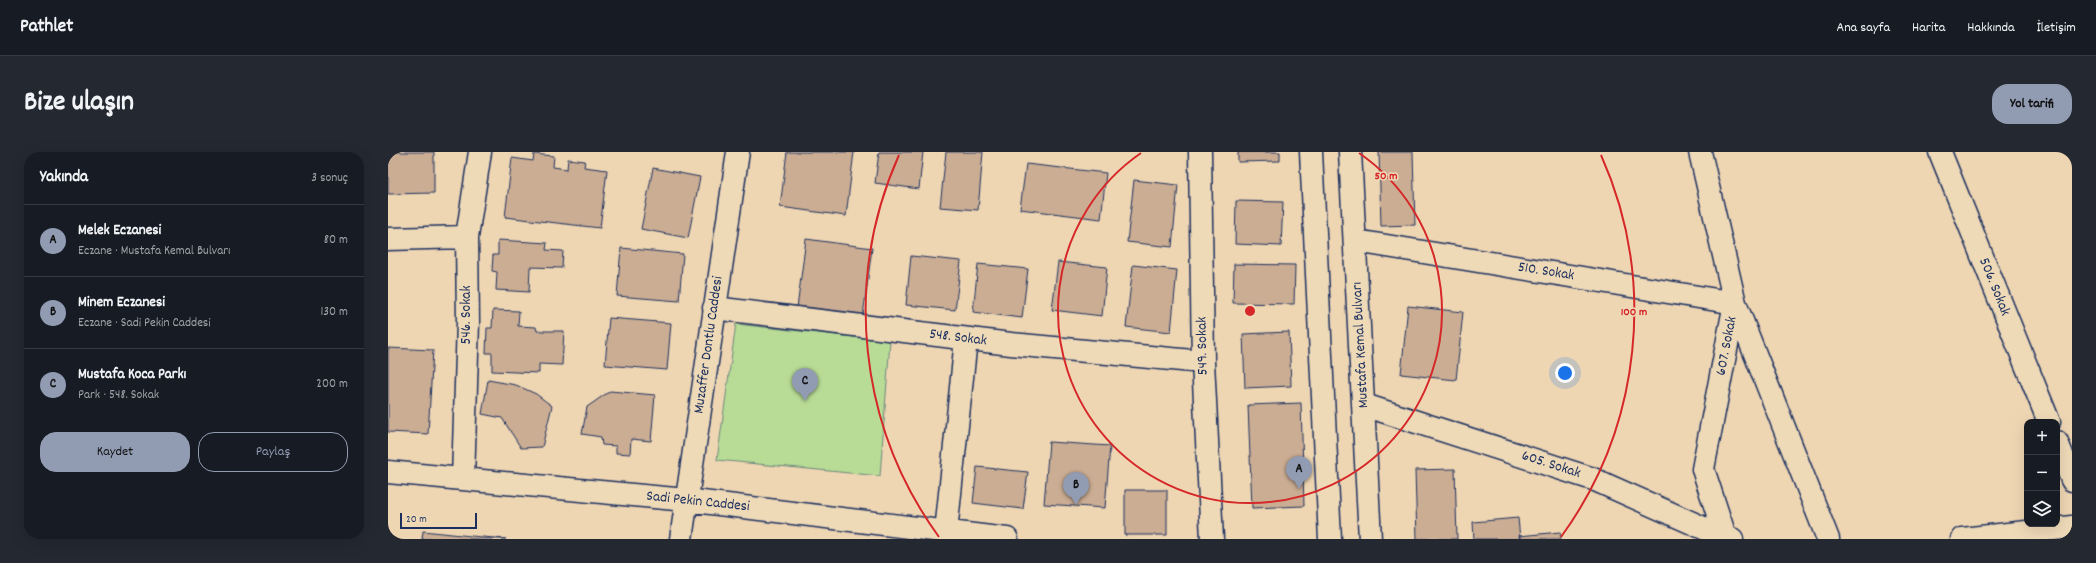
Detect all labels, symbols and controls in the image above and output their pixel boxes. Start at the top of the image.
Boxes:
text: Pathlet [20,14,73,41]
text: Ana sayfa [1836,18,1890,38]
text: Harita [1912,18,1945,38]
text: Hakkında [1967,18,2015,38]
text: İletişim [2037,18,2076,38]
text: Bize ulaşın [24,84,134,124]
button: Yol tarifi [1992,84,2072,124]
text: Yakında [40,166,88,190]
text: 50 m [1374,168,1398,185]
text: 3 sonuç [311,169,348,188]
text: Melek Eczanesi [78,220,161,242]
text: A [49,231,57,250]
text: 80 m [324,231,348,250]
text: Eczane · Mustafa Kemal Bulvarı [78,242,230,261]
street label: 506. Sokak [1972,255,2016,319]
street label: 510. Sokak [1516,257,1576,287]
street label: Muzaffer Dontlu Caddesi [688,275,730,415]
street label: Mustafa Kemal Bulvarı [1347,281,1375,409]
street label: 546. Sokak [456,285,478,345]
text: Minem Eczanesi [78,292,165,314]
text: B [50,303,56,322]
text: 130 m [320,303,348,322]
centre of rings [1243,304,1257,318]
text: 100 m [1621,304,1647,321]
text: Eczane · Sadi Pekin Caddesi [78,314,211,333]
street label: 607. Sokak [1710,315,1744,377]
street label: 549. Sokak [1191,317,1215,375]
street label: 548. Sokak [928,324,988,352]
your location [1555,363,1575,383]
text: Mustafa Koca Parkı [78,364,186,386]
pin: C [792,368,818,401]
text: C [50,375,56,394]
text: 200 m [316,375,348,394]
text: Park · 548. Sokak [78,386,159,405]
map controls [2024,419,2060,527]
button: + [2024,419,2060,455]
button: Kaydet [40,432,190,472]
button: Paylaş [198,432,348,472]
street label: 605. Sokak [1519,445,1583,485]
button: − [2024,455,2060,491]
pin: A [1286,456,1312,489]
pin: B [1063,472,1089,505]
street label: Sadi Pekin Caddesi [645,486,751,518]
button: layers [2024,491,2060,527]
scale bar [400,511,477,530]
text: 20 m [406,512,427,528]

